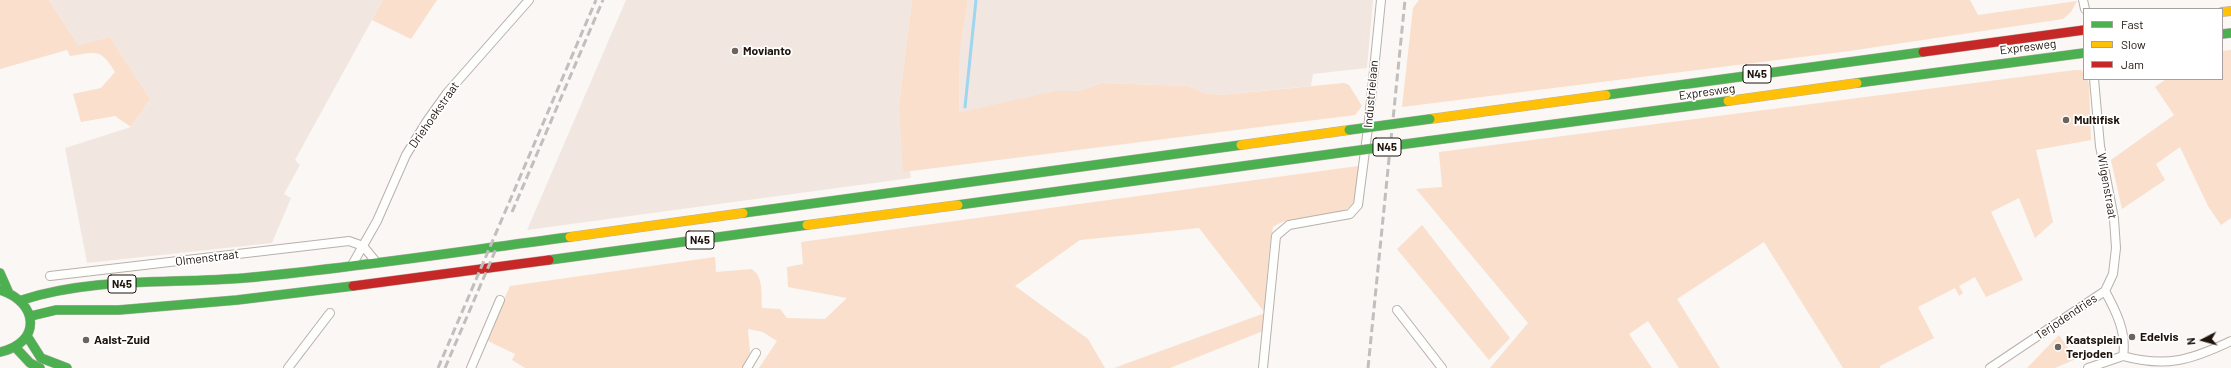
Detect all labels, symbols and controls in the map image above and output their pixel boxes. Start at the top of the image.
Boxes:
legend [2083,8,2223,80]
text: Fast [2121,17,2144,31]
street label: Expresweg [1999,36,2057,58]
text: Slow [2121,37,2146,51]
place label: Movianto [743,44,791,58]
marker: Movianto [730,46,740,56]
text: Jam [2121,57,2144,71]
street label: Industrielaan [1361,60,1381,128]
road number: N45 [1743,65,1771,83]
street label: Driehoekstraat [406,79,462,151]
street label: Expresweg [1678,81,1736,103]
place label: Multifisk [2074,113,2120,127]
marker: Multifisk [2061,115,2071,125]
road number: N45 [1373,138,1401,156]
street label: Wilgenstraat [2094,152,2120,220]
road number: N45 [686,231,714,249]
street label: Olmenstraat [174,247,240,269]
road number: N45 [108,275,136,293]
street label: Terjodendries [2032,291,2100,343]
north arrow [2183,320,2223,360]
place label: Edelvis [2140,330,2179,344]
marker: Edelvis [2127,332,2137,342]
place label: Aalst-Zuid [94,333,150,347]
place label: Kaatsplein Terjoden [2066,333,2123,361]
marker: Aalst-Zuid [81,335,91,345]
text: N [2184,337,2197,346]
marker: Kaatsplein Terjoden [2053,342,2063,352]

